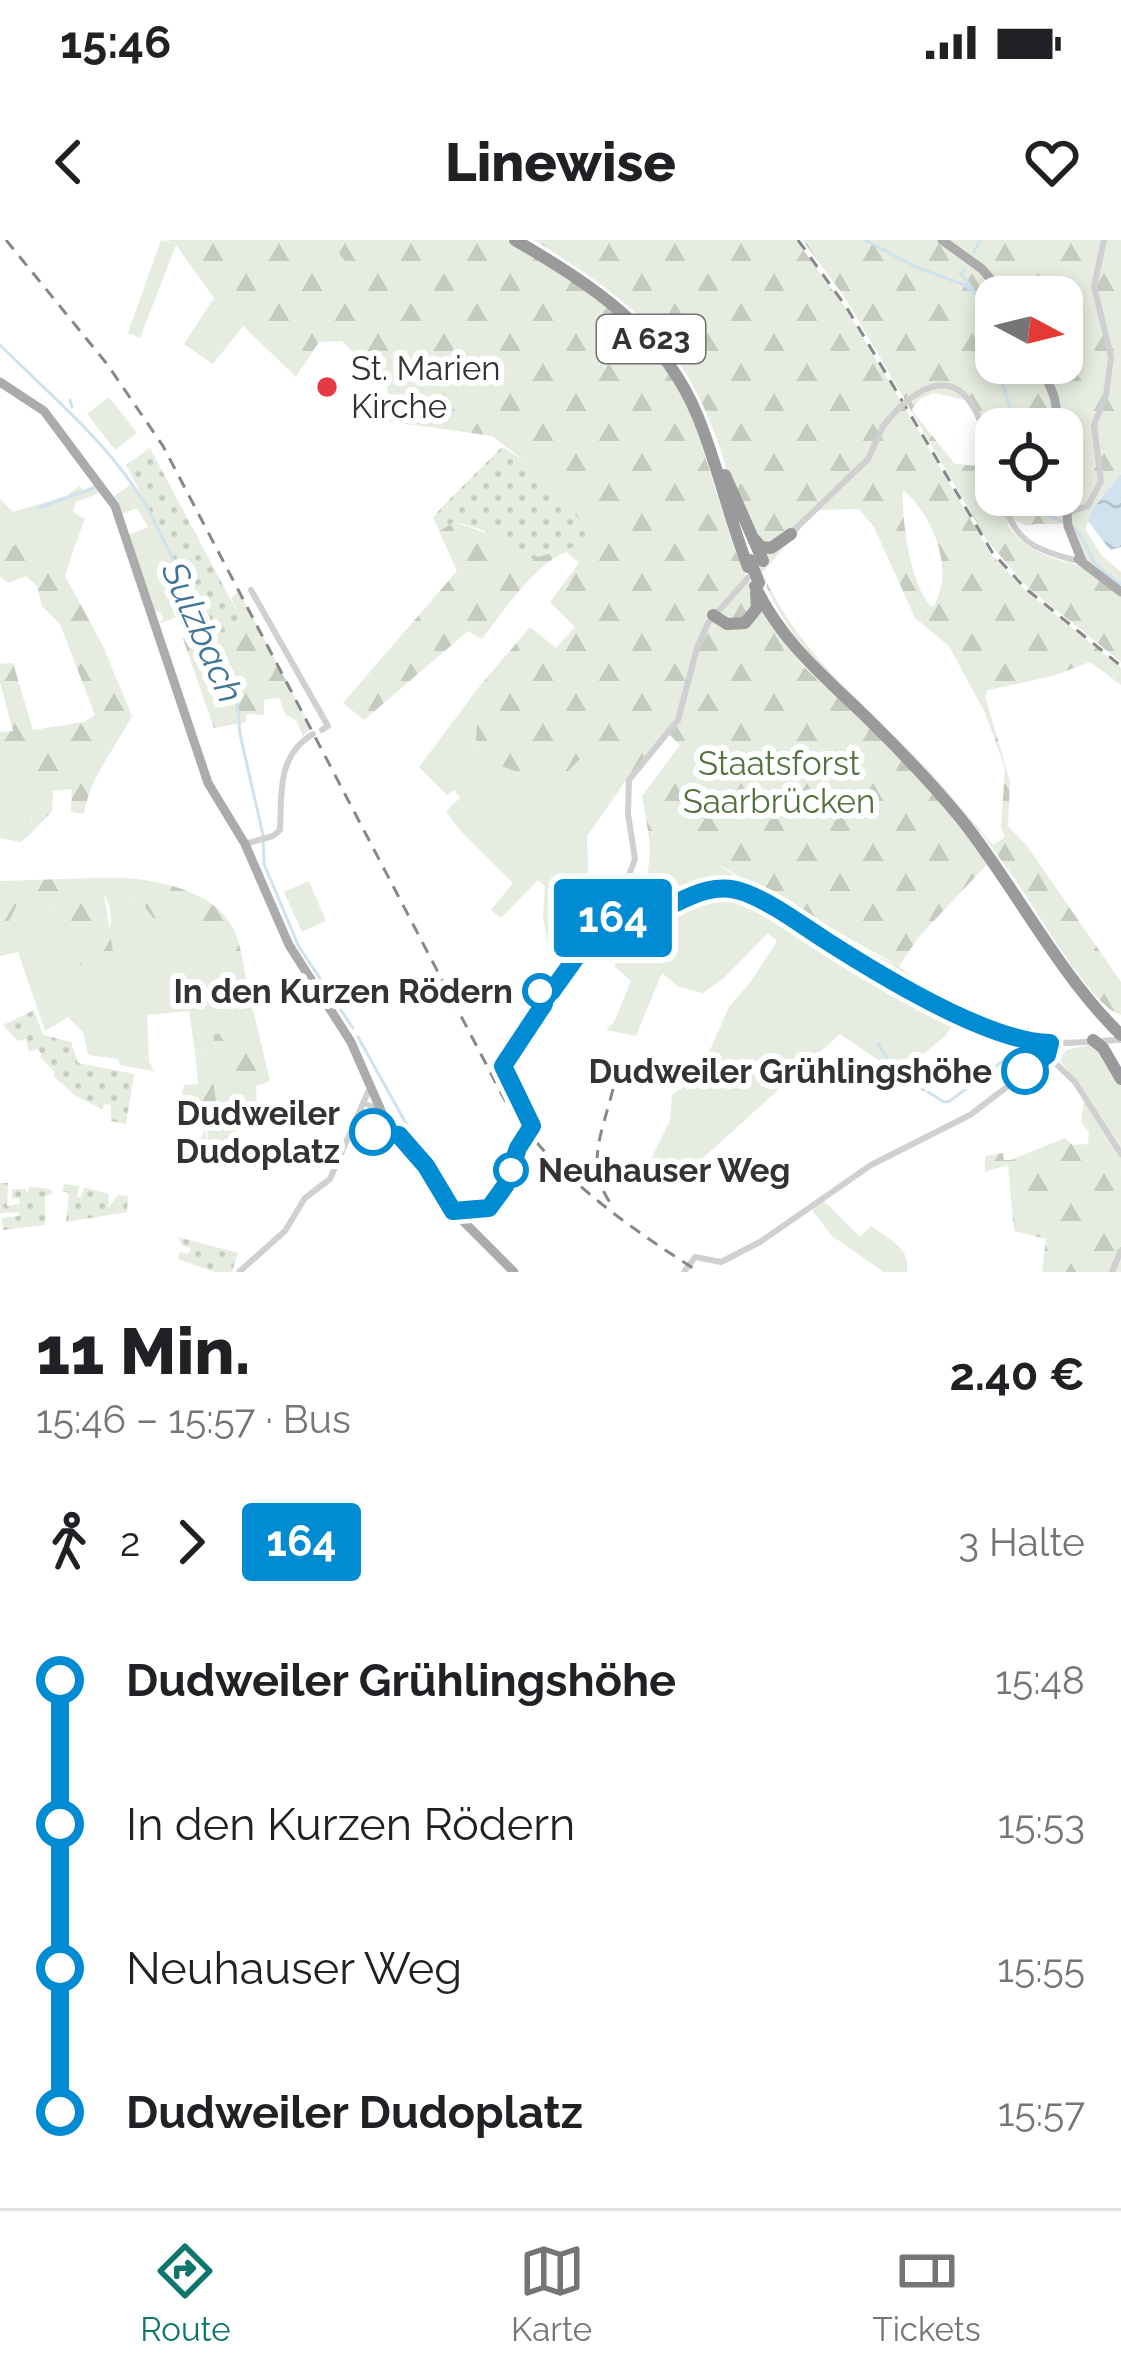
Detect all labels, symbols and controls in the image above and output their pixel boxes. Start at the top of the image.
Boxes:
text: 15:46 [60,16,171,69]
icon: back [36,129,102,195]
icon: heart [1019,129,1085,195]
text: Linewise [445,130,676,194]
north arrow [975,276,1083,384]
map controls [975,276,1083,516]
road number: A 623 [597,315,705,363]
place label: St. Marien Kirche [351,349,501,426]
marker: St. Marien Kirche [314,374,340,400]
button: locate [975,408,1083,516]
water label: Sulzbach [153,554,253,709]
park label: Staatsforst Saarbrücken [683,744,875,821]
line badge: 164 [544,879,682,957]
text: 164 [578,893,648,942]
place label: In den Kurzen Rödern [173,972,513,1011]
marker: In den Kurzen Rödern [524,975,556,1007]
marker: Dudweiler Grühlingshöhe [1003,1049,1047,1093]
place label: Dudweiler Grühlingshöhe [589,1052,992,1091]
place label: Dudweiler Dudoplatz [176,1094,340,1171]
marker: Dudweiler Dudoplatz [351,1110,395,1154]
place label: Neuhauser Weg [538,1151,790,1190]
marker: Neuhauser Weg [495,1154,527,1186]
text: 11 Min. [36,1312,251,1389]
text: 2.40 € [949,1348,1085,1401]
text: 15:46 – 15:57 · Bus [36,1396,351,1442]
icon: walk [36,1509,102,1575]
icon: forward [158,1509,224,1575]
text: 164 [266,1517,337,1566]
text: 2 [120,1519,140,1565]
text: 3 Halte [958,1519,1085,1565]
text: Dudweiler Grühlingshöhe [126,1654,676,1707]
text: 15:48 [995,1657,1085,1703]
text: In den Kurzen Rödern [126,1798,575,1851]
text: 15:53 [998,1801,1085,1847]
text: Neuhauser Weg [126,1942,462,1995]
text: 15:55 [997,1945,1085,1991]
text: Dudweiler Dudoplatz [126,2086,583,2139]
text: 15:57 [998,2089,1085,2135]
tab: Route [140,2238,231,2349]
tab: Karte [511,2238,592,2349]
tab: Tickets [873,2238,981,2349]

